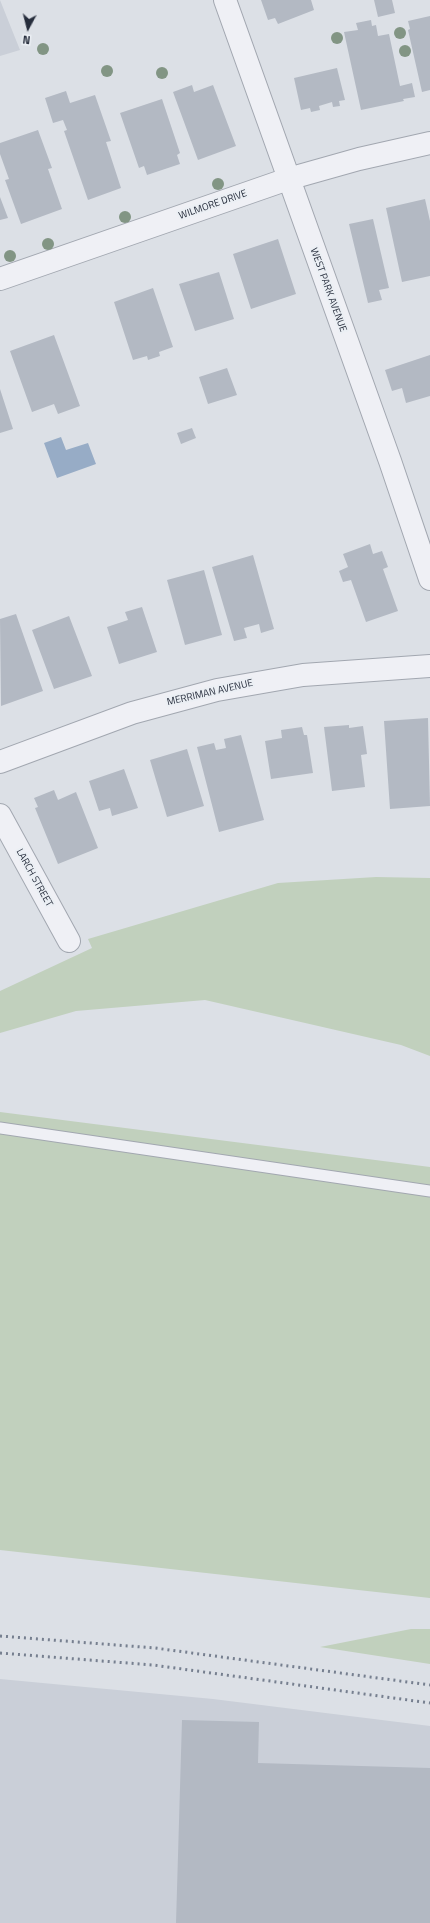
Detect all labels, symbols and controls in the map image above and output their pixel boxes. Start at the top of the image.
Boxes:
north arrow [8,8,48,48]
text: N [22,32,31,48]
street label: WILMORE DRIVE [177,188,249,222]
street label: WEST PARK AVENUE [307,246,349,334]
street label: MERRIMAN AVENUE [166,677,254,709]
street label: LARCH STREET [13,847,55,909]

